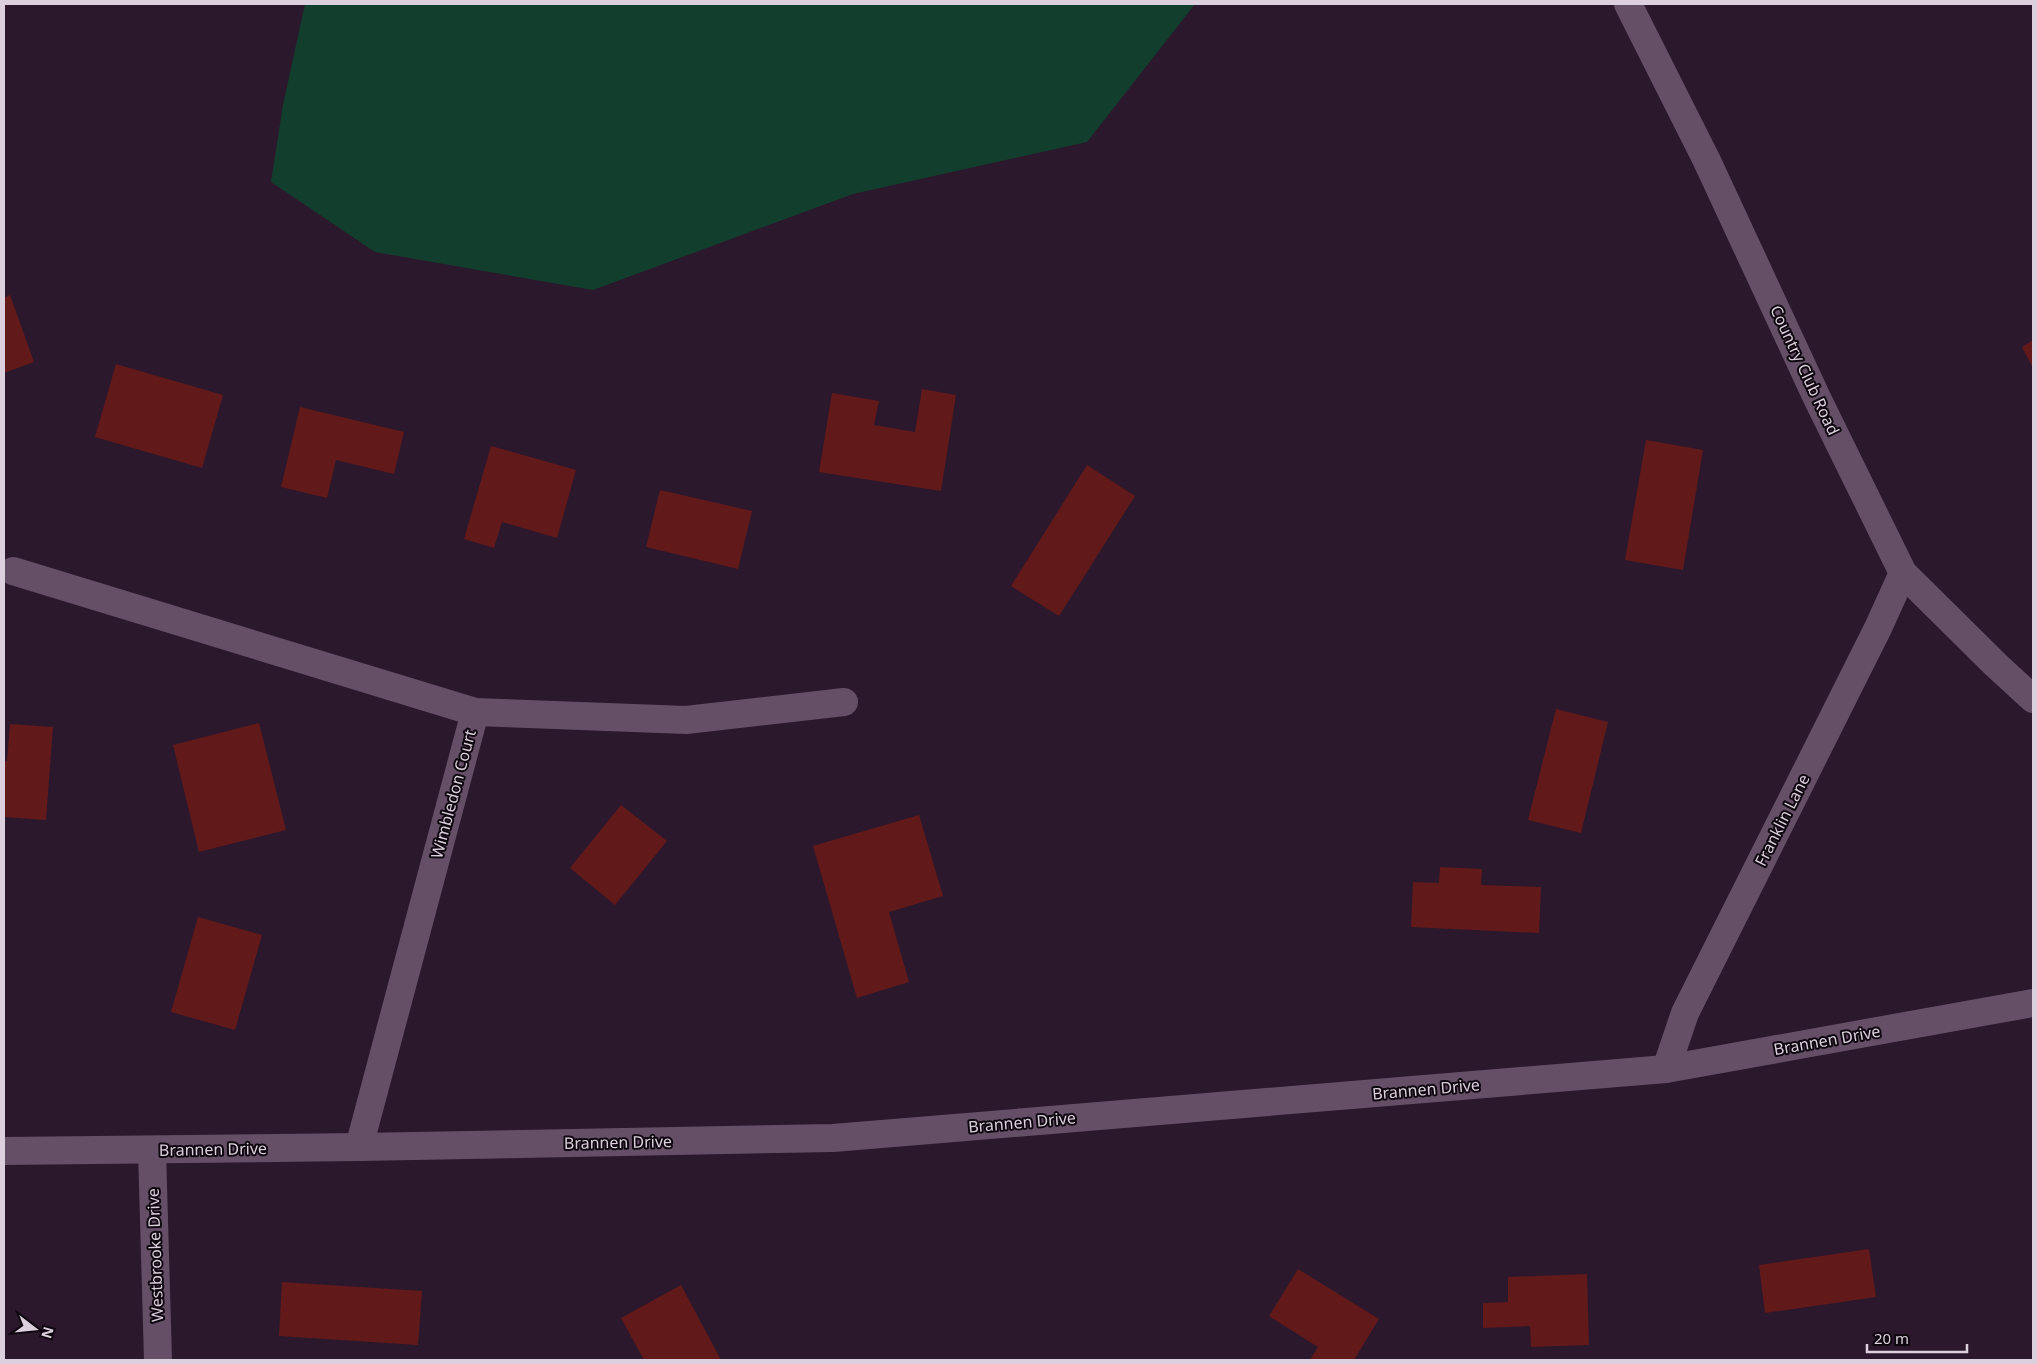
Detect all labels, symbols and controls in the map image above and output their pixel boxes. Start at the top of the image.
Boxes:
street label: Country Club Road [1765,302,1845,438]
street label: Wimbledon Court [425,727,481,861]
street label: Franklin Lane [1749,770,1815,870]
street label: Brannen Drive [1772,1020,1882,1060]
street label: Brannen Drive [1371,1073,1481,1105]
street label: Brannen Drive [967,1106,1077,1138]
street label: Brannen Drive [564,1130,672,1154]
street label: Brannen Drive [159,1137,267,1161]
street label: Westbrooke Drive [142,1188,168,1322]
north arrow [10,1304,60,1354]
scale bar [1867,1322,1967,1354]
text: N [37,1325,59,1341]
text: 20 m [1874,1328,1909,1348]

